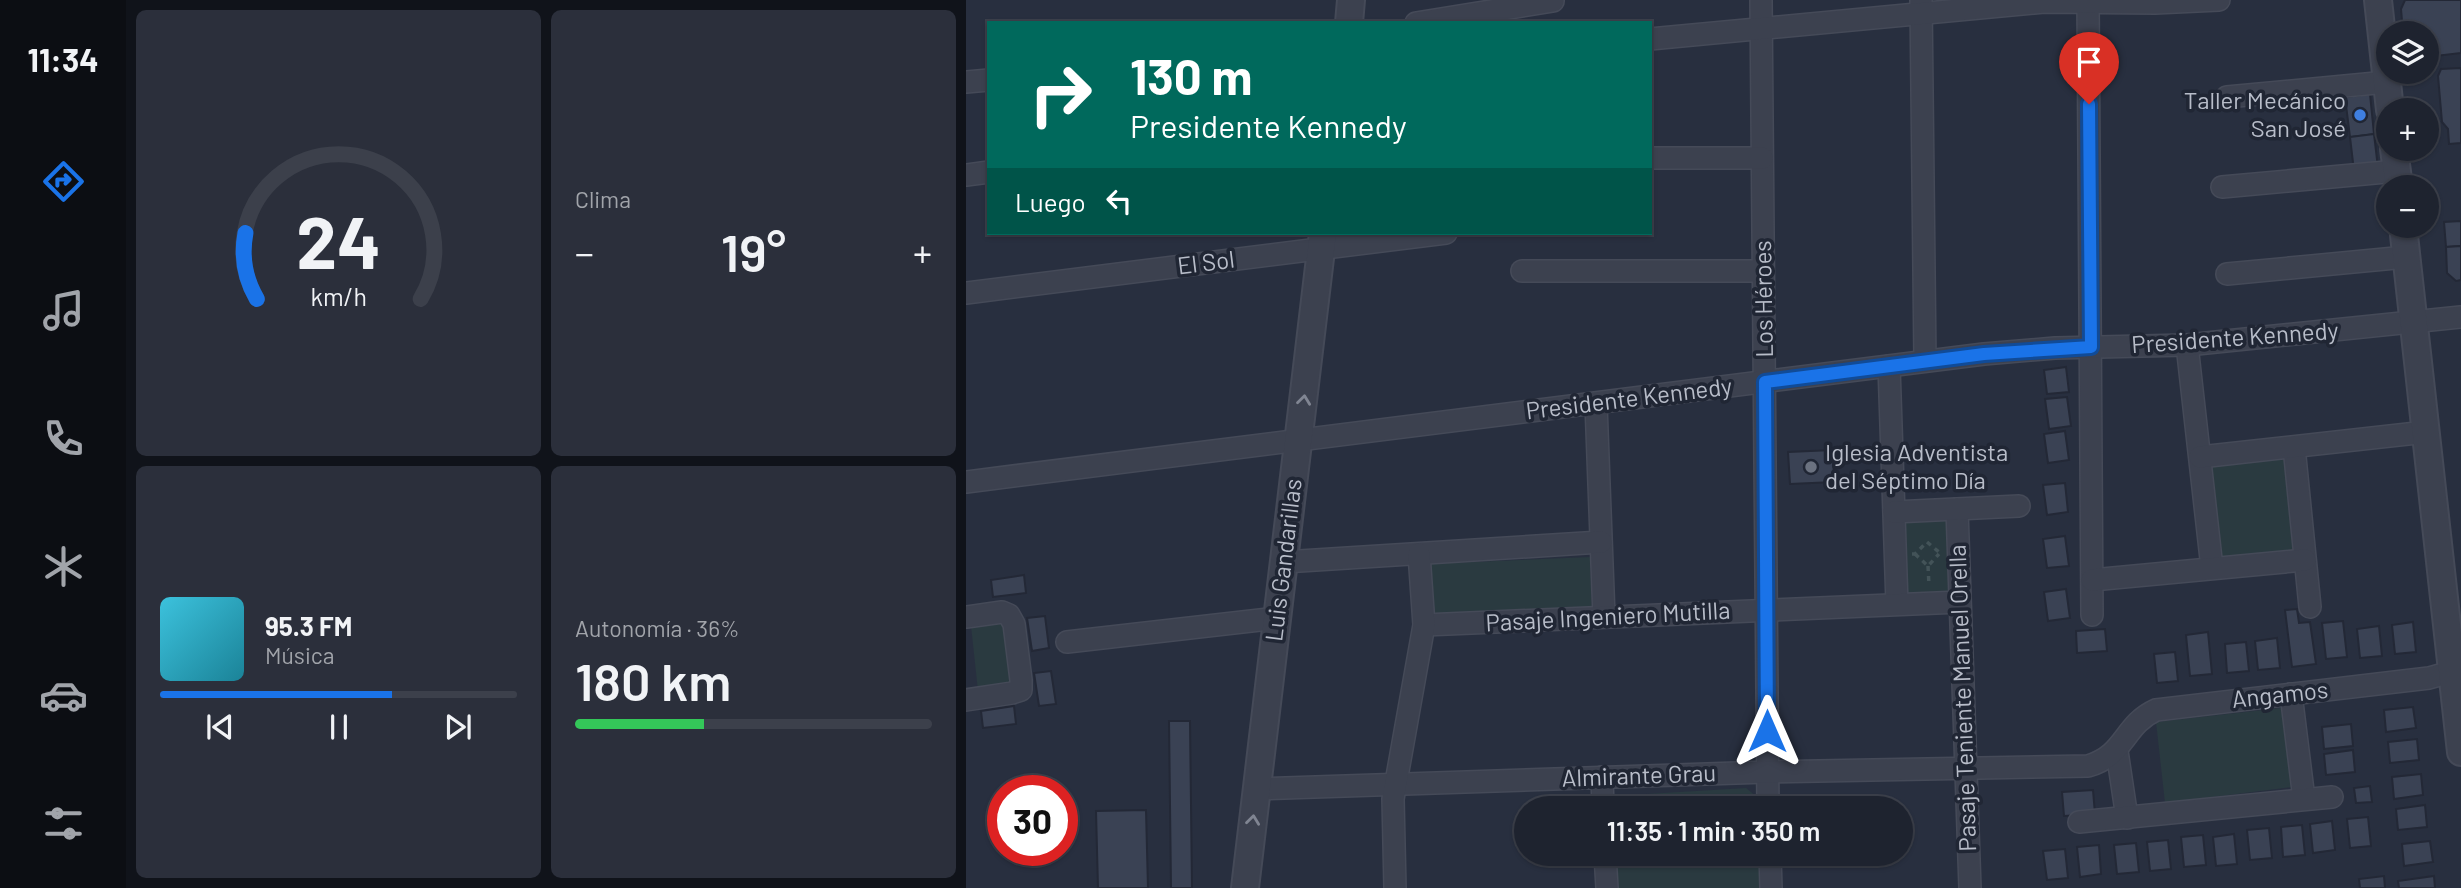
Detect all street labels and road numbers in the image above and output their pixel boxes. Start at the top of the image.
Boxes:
street label: Los Héroes [1747,240,1778,358]
street label: El Sol [1176,244,1236,279]
street label: Presidente Kennedy [2130,315,2339,358]
street label: Presidente Kennedy [1524,370,1734,425]
street label: Luis Gandarillas [1258,477,1307,643]
street label: Pasaje Teniente Manuel Orella [1942,544,1981,852]
street label: Pasaje Ingeniero Mutilla [1485,595,1731,636]
street label: Angamos [2230,674,2330,713]
street label: Almirante Grau [1561,757,1717,792]

